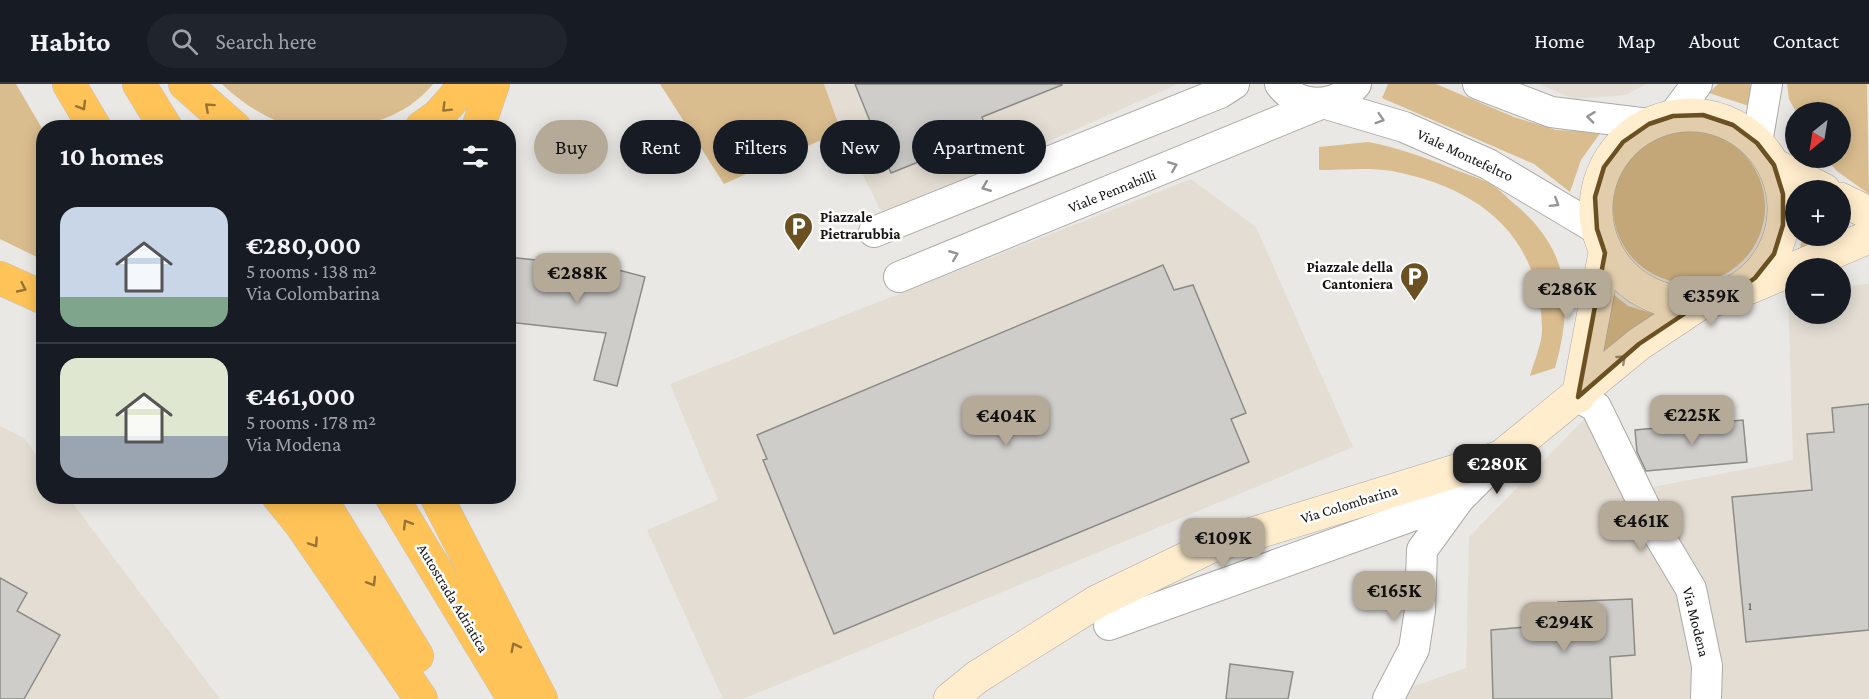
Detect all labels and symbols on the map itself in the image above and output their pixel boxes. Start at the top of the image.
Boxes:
one-way arrow [74,100,86,110]
one-way arrow [442,100,453,111]
north arrow [1785,102,1851,168]
one-way arrow [205,103,216,114]
one-way arrow [1374,112,1384,124]
one-way arrow [1587,112,1596,124]
street label: Viale Montefeltro [1414,126,1516,184]
one-way arrow [1167,160,1178,173]
street label: Viale Pennabilli [1066,166,1158,216]
one-way arrow [981,180,992,192]
one-way arrow [1549,195,1559,207]
place label: Piazzale Pietrarubbia [820,209,901,242]
parking icon: Piazzale Pietrarubbia [783,210,815,252]
one-way arrow [947,250,958,262]
pin: €288K [535,253,619,304]
place label: Piazzale della Cantoniera [1307,259,1394,292]
parking icon: Piazzale della Cantoniera [1398,260,1430,302]
pin: €286K [1525,269,1609,320]
pin: €359K [1669,276,1753,327]
one-way arrow [15,280,26,292]
one-way arrow [1615,355,1626,366]
pin: €225K [1650,395,1734,446]
pin: €404K [964,396,1048,447]
pin: €280K [1455,444,1539,495]
street label: Via Colombarina [1299,482,1399,526]
pin: €461K [1599,501,1683,552]
pin: €109K [1181,518,1265,569]
one-way arrow [403,520,415,530]
one-way arrow [307,536,318,547]
street label: Autostrada Adriatica [414,541,492,655]
pin: €165K [1352,571,1436,622]
one-way arrow [364,576,376,586]
street label: Via Modena [1680,585,1712,659]
house number: 1 [1748,599,1752,613]
pin: €294K [1522,602,1606,653]
one-way arrow [511,642,522,653]

